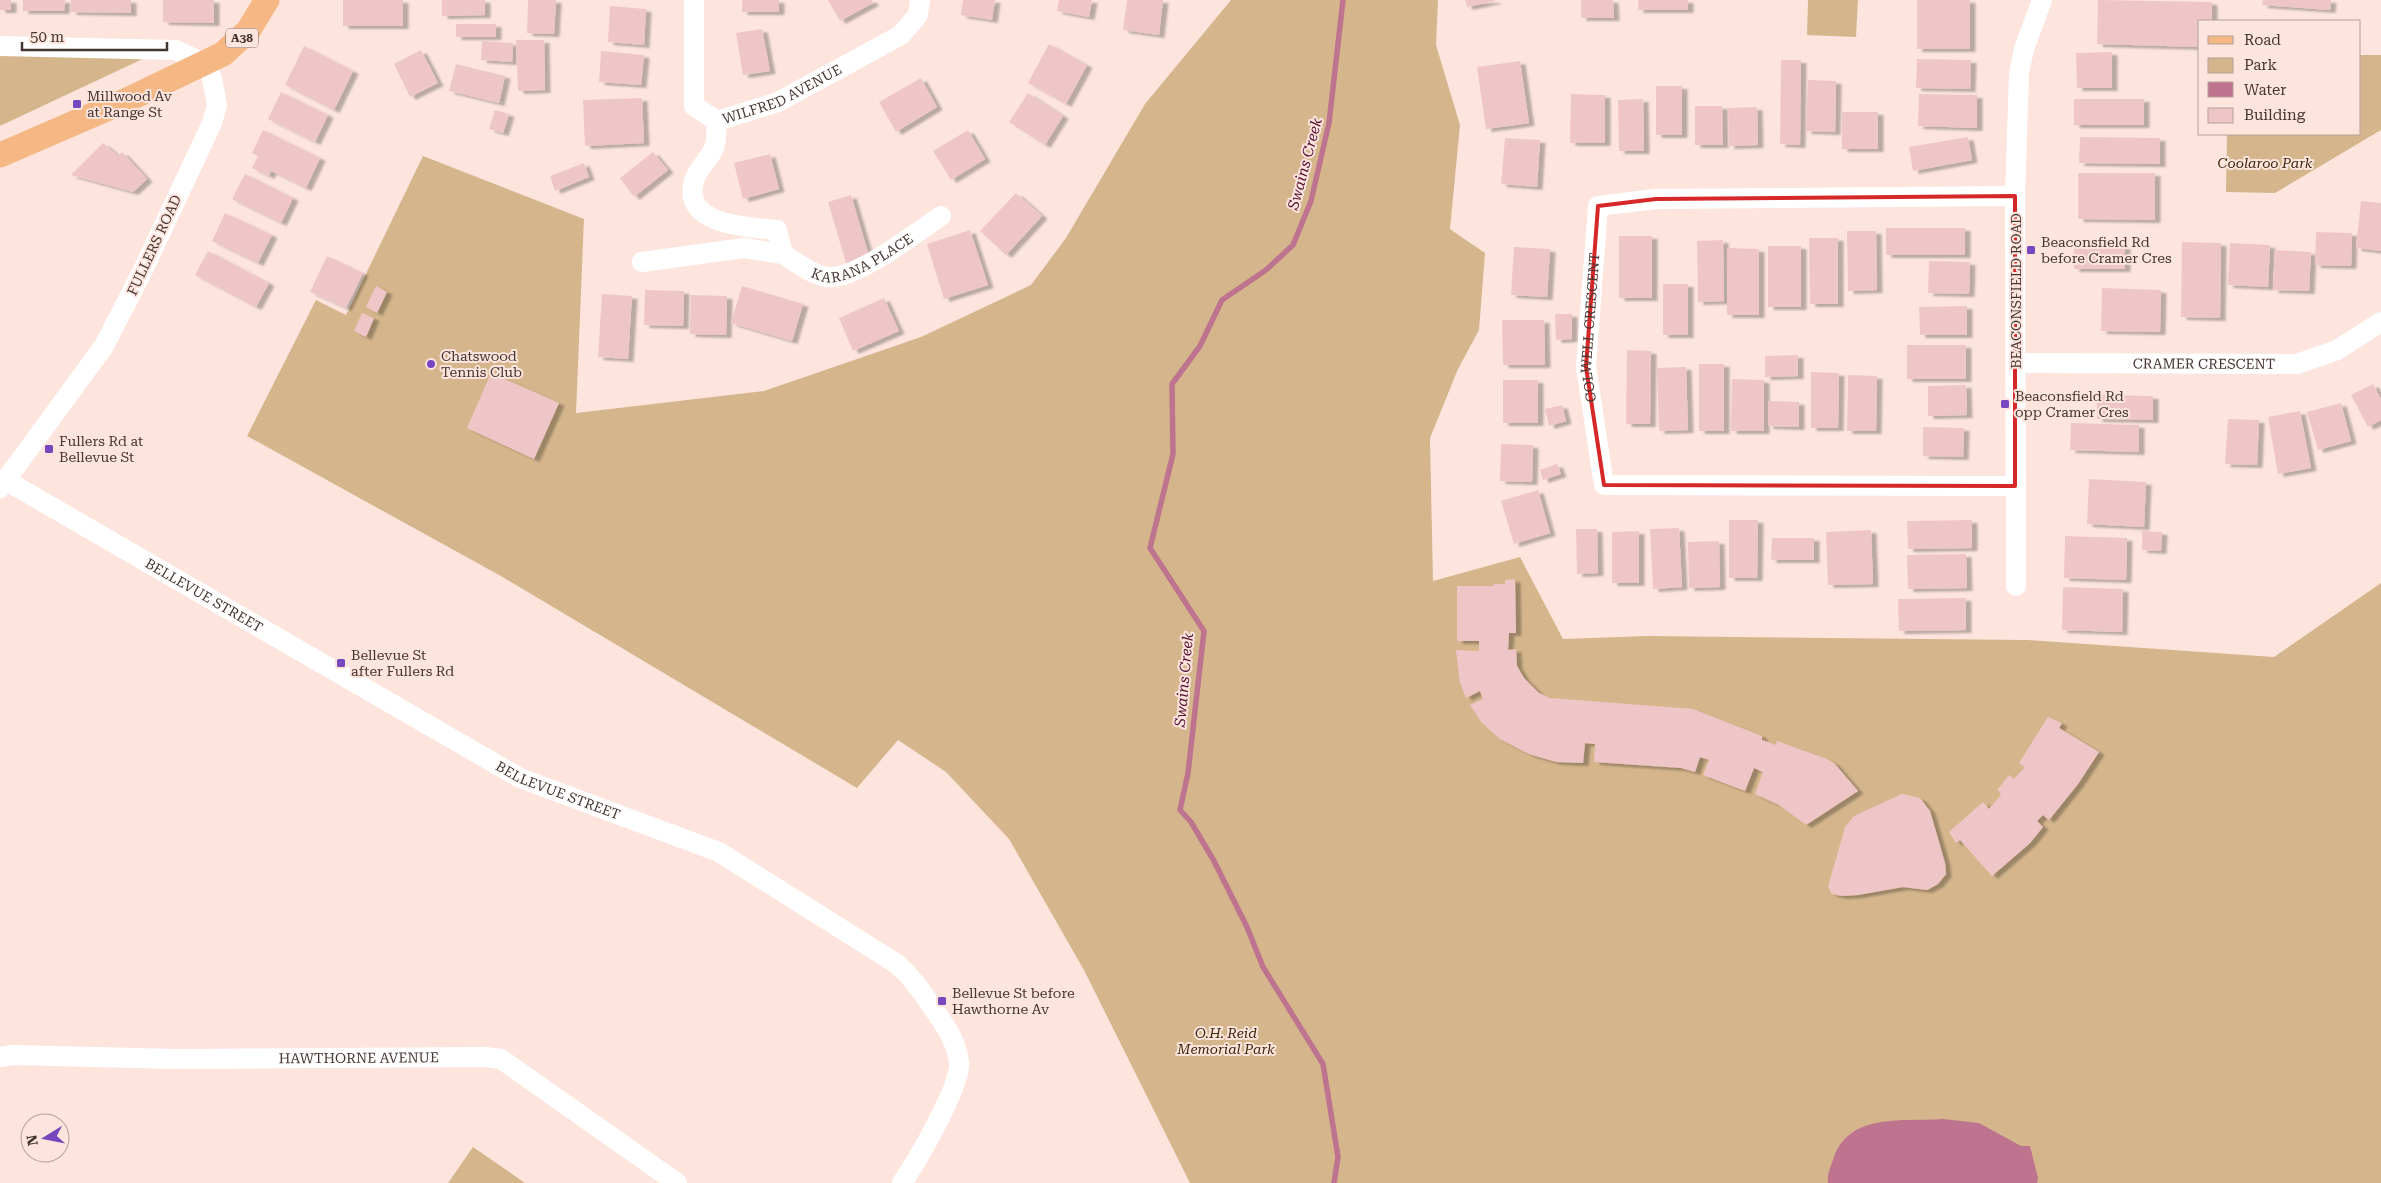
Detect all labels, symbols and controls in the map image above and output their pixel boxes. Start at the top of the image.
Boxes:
scale bar [22,20,168,52]
legend [2198,20,2361,135]
text: 50 m [30,28,65,46]
road number: A38 [226,28,258,48]
text: Road [2244,31,2281,49]
text: Park [2244,56,2278,74]
street label: WILFRED AVENUE [720,61,844,127]
text: Water [2244,81,2286,99]
place label: Millwood Av at Range St [87,88,173,120]
marker: Millwood Av at Range St [71,98,83,110]
text: Building [2244,106,2306,124]
water label: Swains Creek [1284,115,1326,213]
park label: Coolaroo Park [2218,155,2313,171]
street label: FULLERS ROAD [124,192,184,298]
street label: BEACONSFIELD ROAD [2008,213,2024,369]
street label: KARANA PLACE [809,230,916,286]
place label: Beaconsfield Rd before Cramer Cres [2041,234,2172,266]
marker: Beaconsfield Rd before Cramer Cres [2025,244,2037,256]
street label: COLWELL CRESCENT [1578,252,1603,403]
place label: Chatswood Tennis Club [441,348,522,380]
street label: CRAMER CRESCENT [2133,355,2275,372]
marker: Chatswood Tennis Club [425,358,437,370]
place label: Beaconsfield Rd opp Cramer Cres [2015,388,2129,420]
marker: Beaconsfield Rd opp Cramer Cres [1999,398,2011,410]
place label: Fullers Rd at Bellevue St [59,433,143,465]
marker: Fullers Rd at Bellevue St [43,443,55,455]
street label: BELLEVUE STREET [142,555,266,635]
water label: Swains Creek [1171,631,1197,729]
place label: Bellevue St after Fullers Rd [351,647,454,679]
marker: Bellevue St after Fullers Rd [335,657,347,669]
street label: BELLEVUE STREET [493,758,623,823]
place label: Bellevue St before Hawthorne Av [952,985,1075,1017]
marker: Bellevue St before Hawthorne Av [936,995,948,1007]
park label: O.H. Reid Memorial Park [1176,1025,1275,1057]
street label: HAWTHORNE AVENUE [279,1049,439,1066]
north arrow [20,1113,70,1163]
text: N [23,1133,41,1147]

